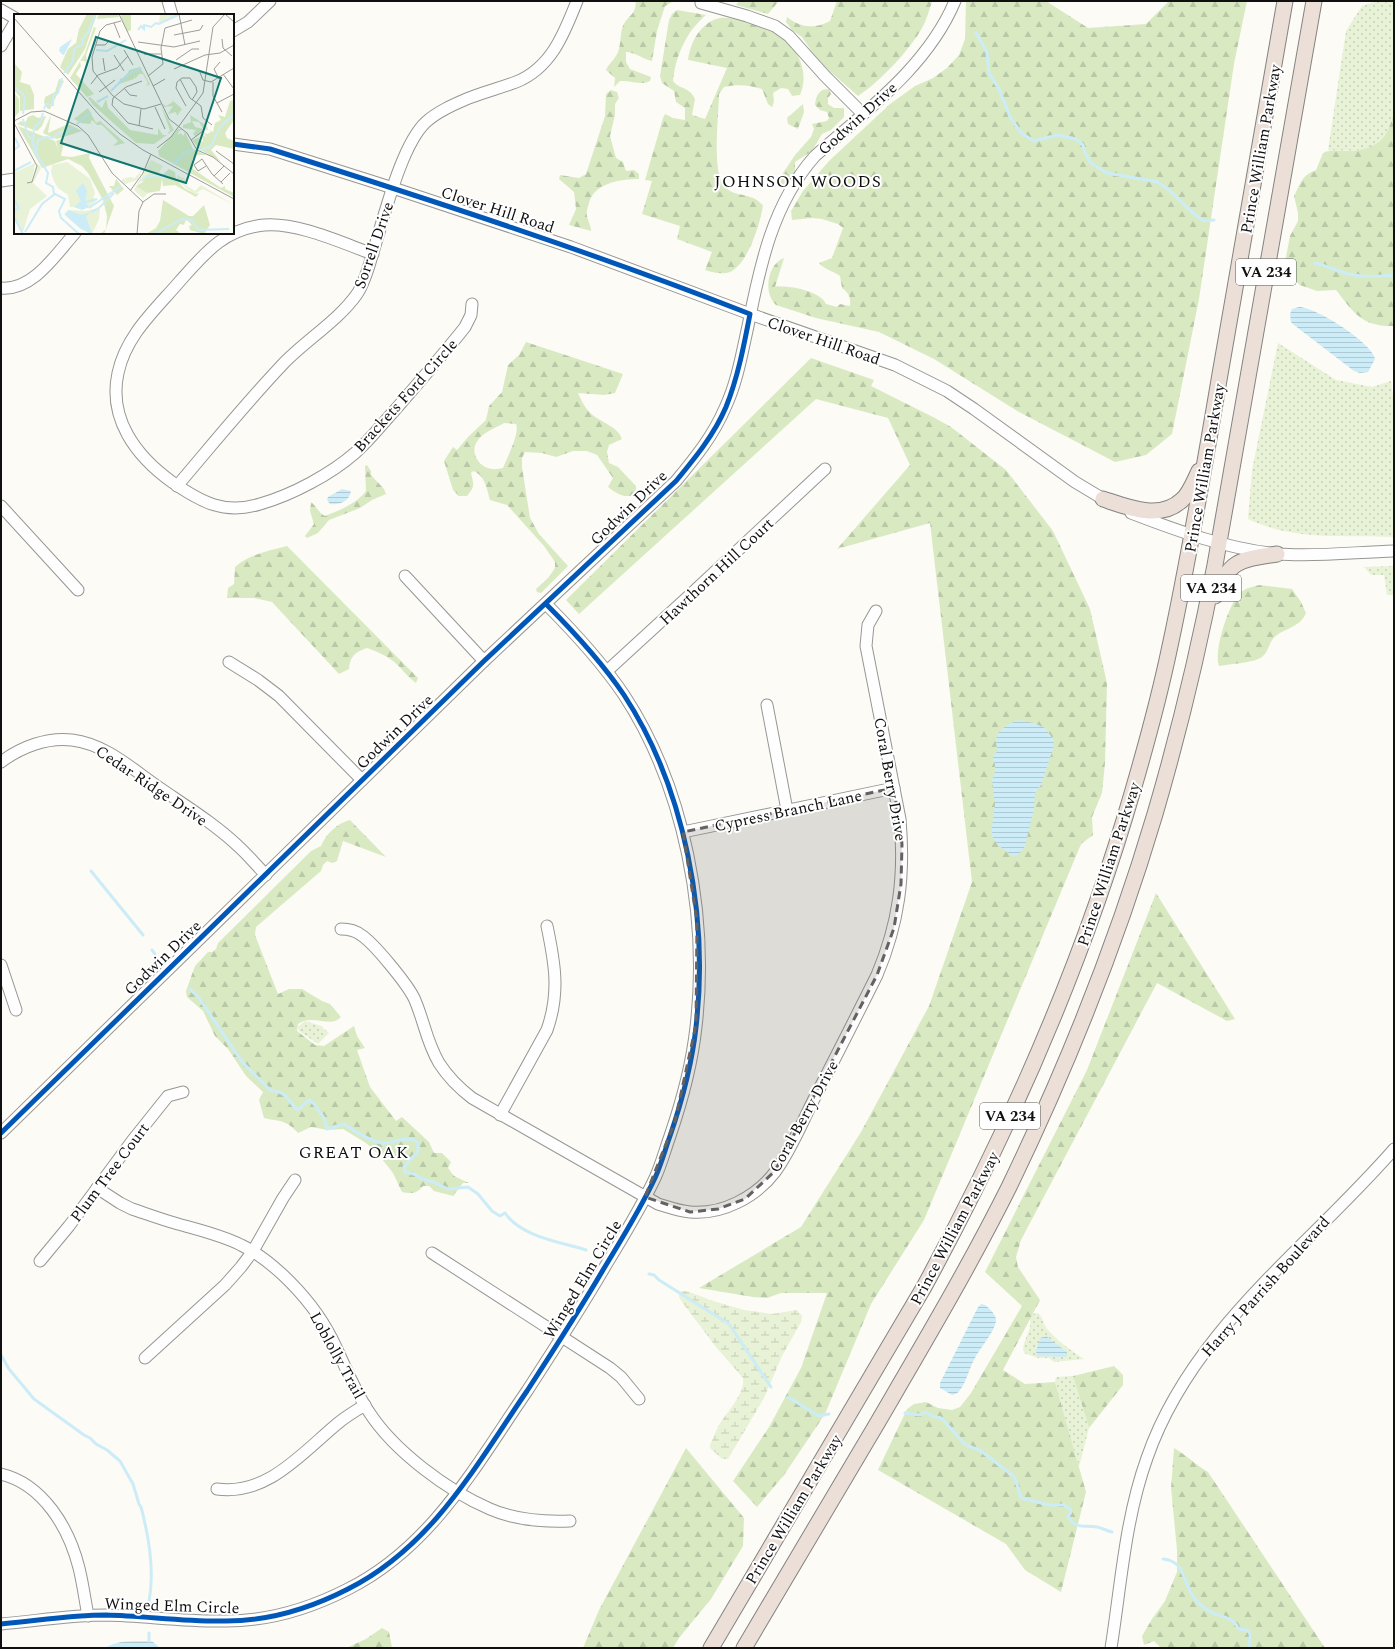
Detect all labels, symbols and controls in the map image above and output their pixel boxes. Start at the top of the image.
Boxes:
inset map [14,14,234,234]
street label: Prince William Parkway [1234,62,1288,236]
street label: Godwin Drive [813,77,903,161]
district label: JOHNSON WOODS [714,169,882,195]
street label: Clover Hill Road [438,180,558,240]
street label: Sorrell Drive [348,199,400,292]
road number: VA 234 [1236,259,1296,285]
street label: Clover Hill Road [764,310,883,372]
street label: Brackets Ford Circle [348,333,463,458]
street label: Prince William Parkway [1178,381,1232,555]
street label: Godwin Drive [585,465,673,551]
street label: Hawthorn Hill Court [654,512,779,631]
road number: VA 234 [1181,575,1241,601]
street label: Godwin Drive [351,689,439,775]
street label: Coral Berry Drive [867,715,913,843]
street label: Cedar Ridge Drive [91,739,212,832]
street label: Prince William Parkway [1071,778,1147,949]
street label: Cypress Branch Lane [712,784,864,838]
street label: Godwin Drive [119,915,207,1001]
street label: Coral Berry Drive [763,1056,845,1177]
road number: VA 234 [980,1103,1040,1129]
street label: Plum Tree Court [64,1118,155,1227]
district label: GREAT OAK [299,1140,409,1166]
street label: Prince William Parkway [904,1146,1006,1310]
street label: Harry J Parrish Boulevard [1196,1211,1336,1363]
street label: Winged Elm Circle [538,1215,628,1344]
street label: Loblolly Trail [303,1308,371,1403]
street label: Prince William Parkway [739,1429,849,1589]
street label: Winged Elm Circle [104,1592,240,1620]

